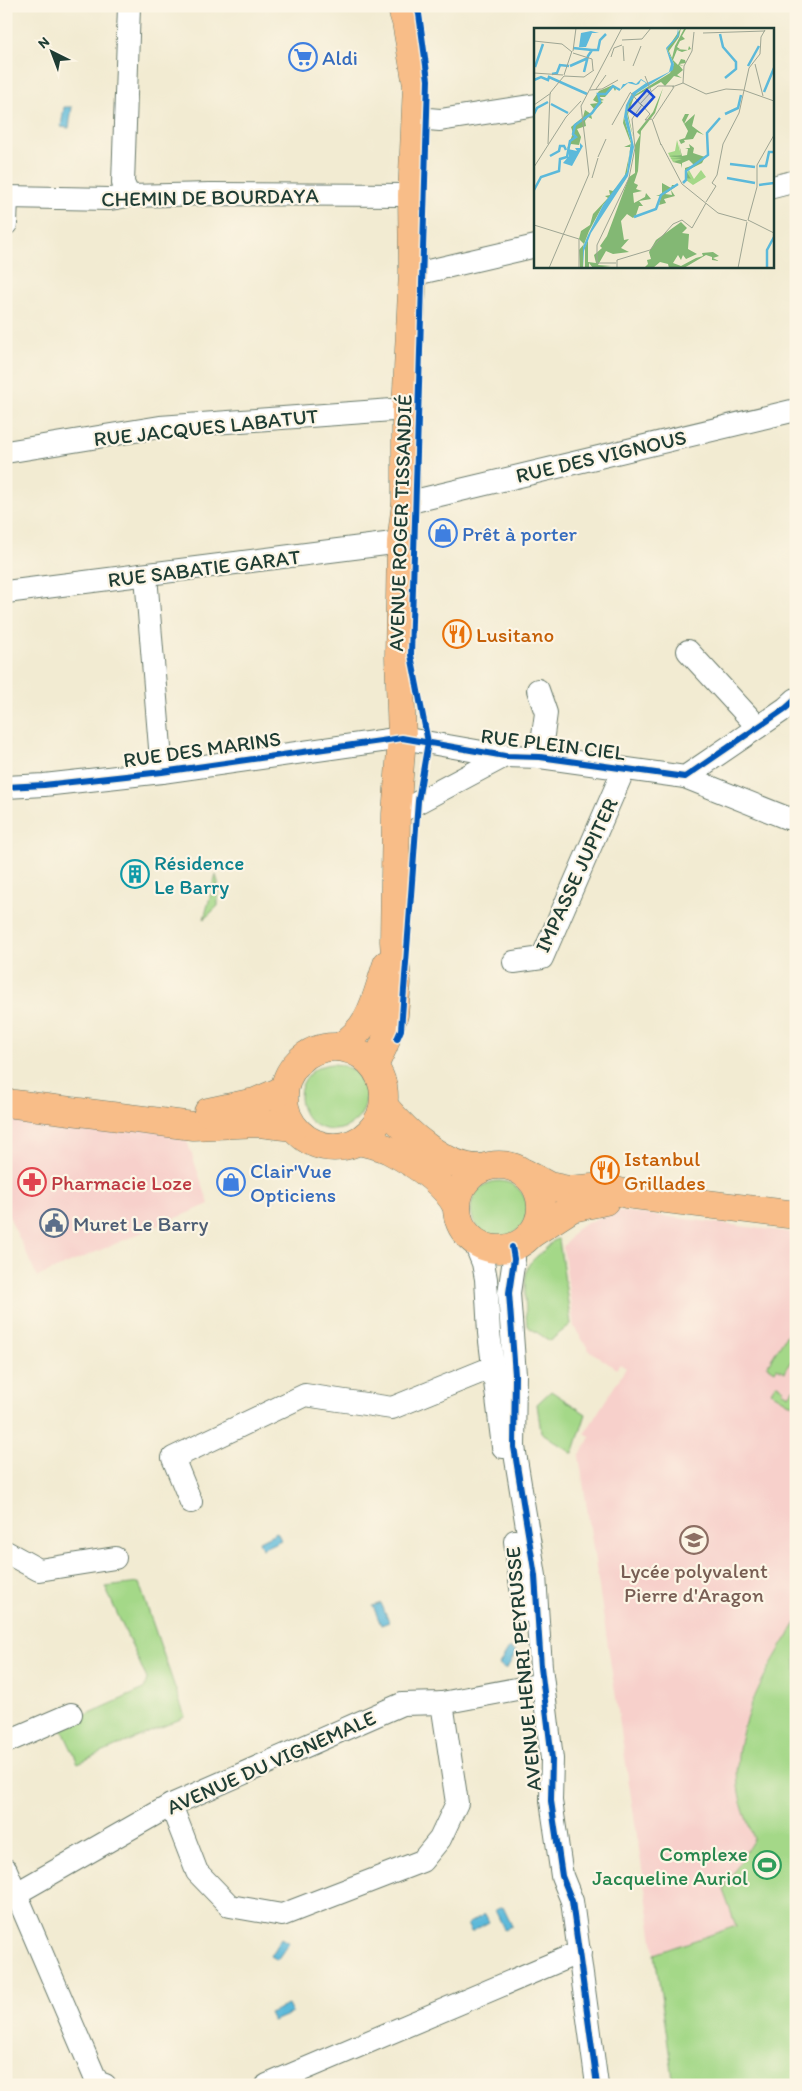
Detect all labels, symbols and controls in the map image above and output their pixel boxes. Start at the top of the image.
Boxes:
north arrow [28,28,78,78]
inset map [534,28,774,268]
text: N [34,33,53,52]
supermarket icon: Aldi [288,42,318,72]
place label: Aldi [322,45,358,70]
street label: CHEMIN DE BOURDAYA [101,183,320,211]
street label: AVENUE ROGER TISSANDIÉ [383,394,417,652]
street label: RUE JACQUES LABATUT [92,403,320,451]
street label: RUE DES VIGNOUS [513,424,689,488]
shop icon: Prêt à porter [428,518,458,548]
place label: Prêt à porter [462,521,578,546]
street label: RUE SABATIE GARAT [106,544,302,592]
restaurant icon: Lusitano [442,619,472,649]
place label: Lusitano [476,622,554,647]
street label: RUE PLEIN CIEL [479,723,627,765]
street label: RUE DES MARINS [122,726,282,772]
street label: IMPASSE JUPITER [529,794,623,956]
place label: Résidence Le Barry [154,850,244,899]
building icon: Résidence Le Barry [120,859,150,889]
place label: Istanbul Grillades [624,1146,705,1195]
restaurant icon: Istanbul Grillades [590,1155,620,1185]
place label: Clair'Vue Opticiens [250,1158,336,1207]
pharmacy icon: Pharmacie Loze [17,1167,47,1197]
shop icon: Clair'Vue Opticiens [216,1167,246,1197]
place label: Pharmacie Loze [51,1170,192,1195]
public building icon: Muret Le Barry [39,1208,69,1238]
place label: Muret Le Barry [73,1211,208,1236]
school or university icon: Lycée polyvalent Pierre d'Aragon [679,1525,709,1555]
street label: AVENUE HENRI PEYRUSSE [500,1546,546,1792]
place label: Lycée polyvalent Pierre d'Aragon [620,1558,768,1607]
street label: AVENUE DU VIGNEMALE [162,1705,380,1819]
place label: Complexe Jacqueline Auriol [592,1841,748,1890]
sports icon: Complexe Jacqueline Auriol [752,1850,782,1880]

